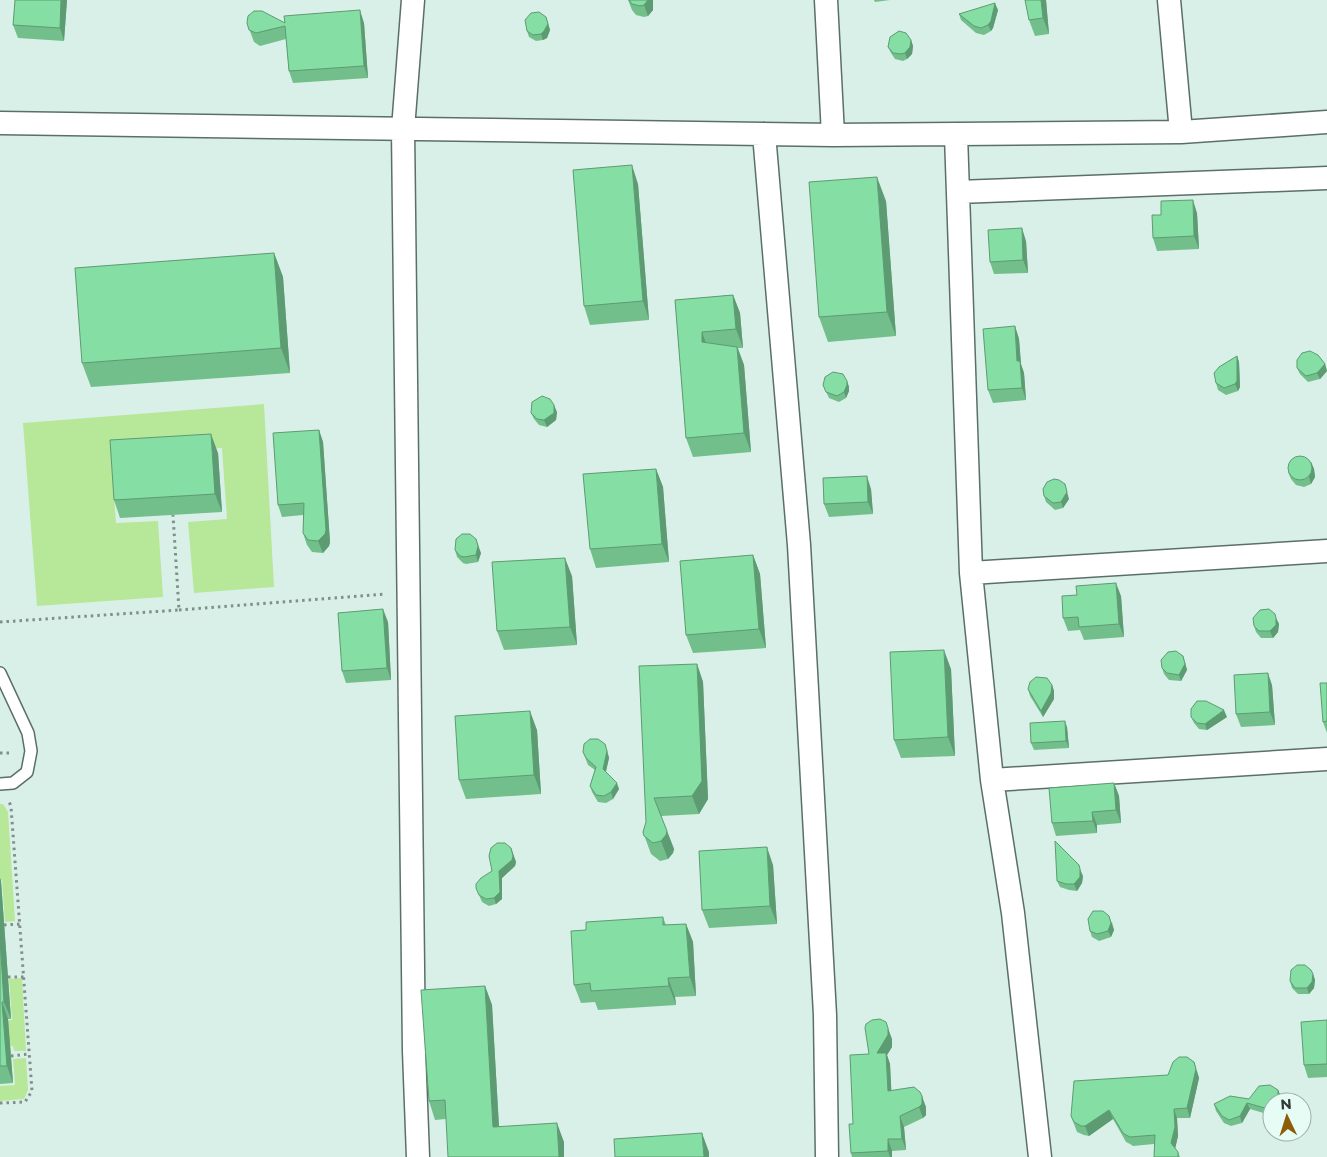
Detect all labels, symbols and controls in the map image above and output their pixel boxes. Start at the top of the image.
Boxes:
north arrow [1262,1092,1312,1142]
text: N [1280,1095,1292,1113]

